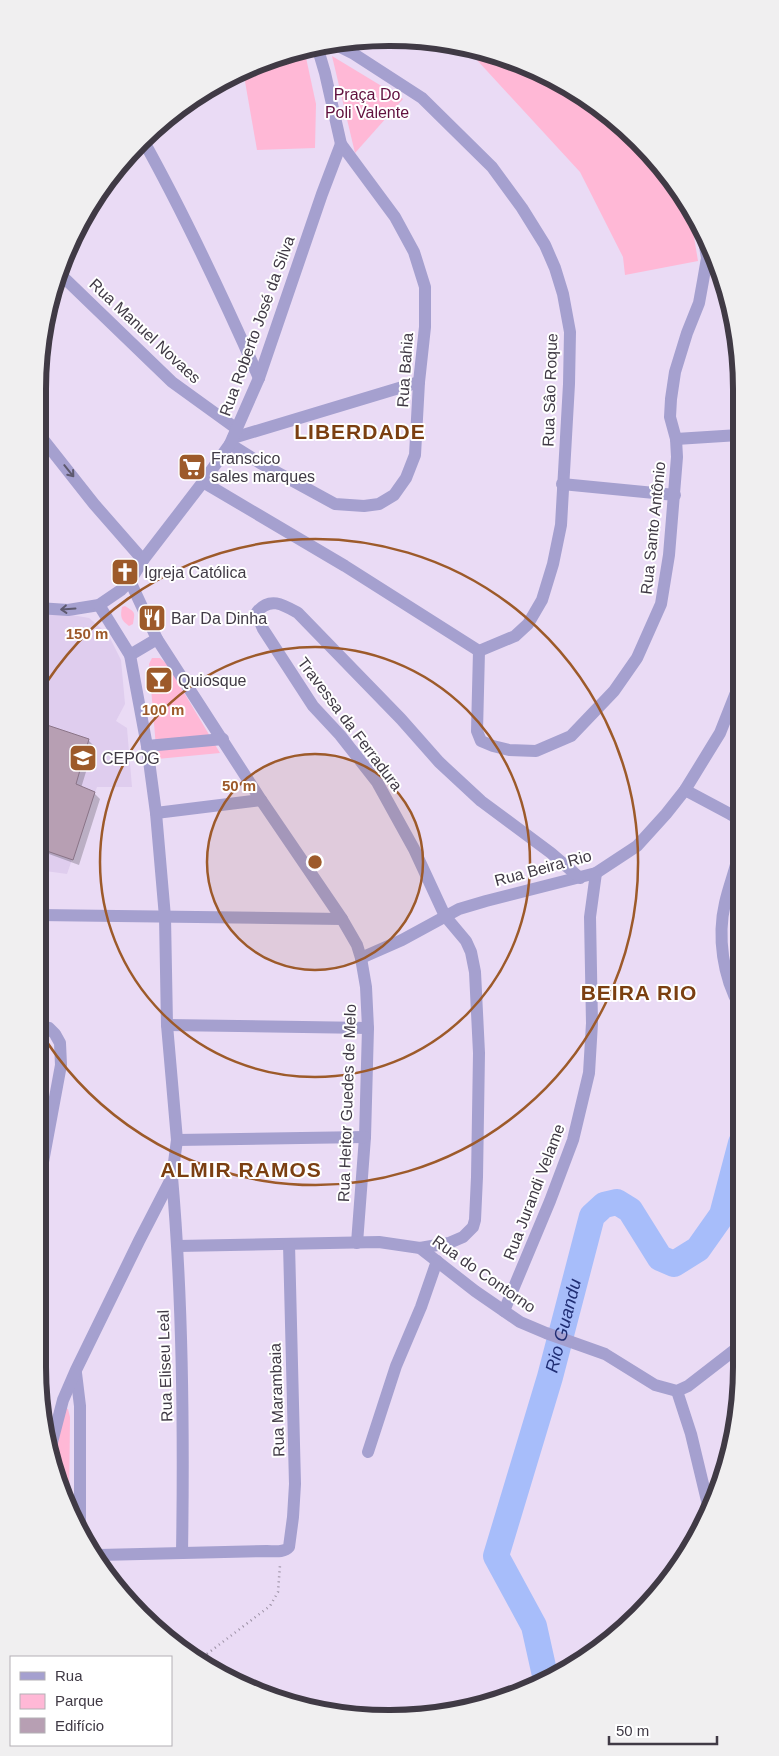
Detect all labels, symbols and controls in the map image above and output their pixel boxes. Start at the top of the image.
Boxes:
park label: Praça Do Poli Valente [325,86,409,121]
street label: Rua Roberto José da Silva [216,234,298,418]
street label: Rua Manuel Novaes [86,275,204,387]
street label: Rua Bahia [394,332,416,408]
street label: Rua Sâo Roque [540,333,560,447]
district label: LIBERDADE [294,420,426,443]
place label: Franscico sales marques [211,450,315,485]
supermarket icon: Franscico sales marques [177,452,207,482]
street label: Rua Santo Antônio [638,461,668,595]
one-way arrow [63,464,74,477]
church icon: Igreja Católica [110,557,140,587]
place label: Igreja Católica [144,564,246,581]
restaurant icon: Bar Da Dinha [137,603,167,633]
one-way arrow [61,605,77,614]
place label: Bar Da Dinha [171,610,267,627]
text: 150 m [66,625,108,642]
street label: Travessa da Ferradura [294,654,406,794]
bar icon: Quiosque [144,665,174,695]
place label: Quiosque [178,672,247,689]
text: 100 m [142,701,184,718]
school or university icon: CEPOG [68,743,98,773]
place label: CEPOG [102,750,160,767]
text: 50 m [222,777,256,794]
street label: Rua Beira Rio [493,847,593,889]
centre of rings [306,853,324,871]
district label: BEIRA RIO [581,981,697,1004]
street label: Rua Heitor Guedes de Melo [335,1003,359,1202]
street label: Rua Jurandi Velame [500,1122,568,1262]
district label: ALMIR RAMOS [160,1158,322,1181]
street label: Rua do Contorno [429,1232,539,1316]
water label: Rio Guandu [542,1277,585,1375]
street label: Rua Eliseu Leal [155,1310,175,1422]
street label: Rua Marambaia [267,1343,287,1457]
legend [10,1656,172,1746]
text: Rua [55,1667,83,1684]
text: Parque [55,1692,103,1709]
scale bar [609,1714,716,1746]
text: Edifício [55,1717,104,1734]
text: 50 m [616,1722,649,1739]

